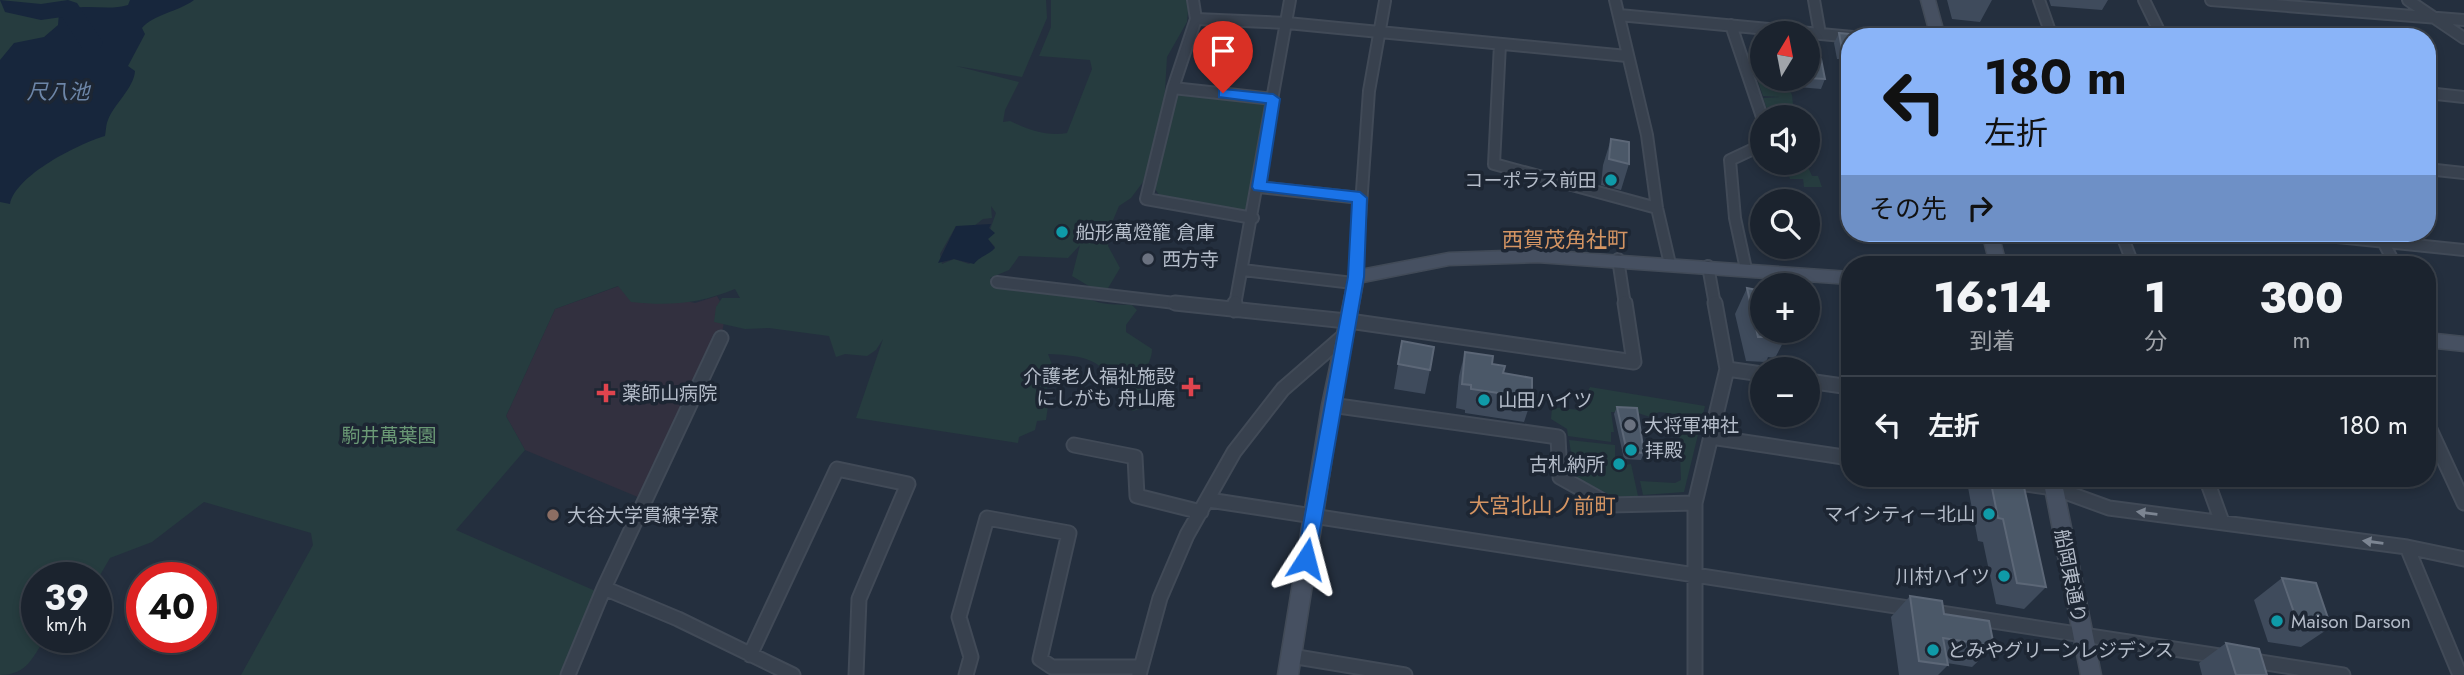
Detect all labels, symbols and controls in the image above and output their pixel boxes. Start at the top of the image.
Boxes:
pin [1193,21,1253,93]
north arrow [1750,21,1820,91]
map controls [1750,21,1820,427]
icon: arrive [1204,32,1242,70]
text: 180 m [1984,42,2127,112]
icon: left [1869,56,1960,147]
water label: 尺八池 [27,77,91,107]
button: sound [1750,105,1820,175]
text: 左折 [1984,110,2048,156]
place label: コーポラス前田 [1464,167,1597,194]
marker: コーポラス前田 [1603,172,1619,188]
button: search [1750,189,1820,259]
icon: right [1961,189,1999,227]
text: その先 [1869,190,1947,228]
place label: 船形萬燈籠 倉庫 [1076,219,1215,246]
marker: 船形萬燈籠 倉庫 [1054,224,1070,240]
district label: 西賀茂角社町 [1502,225,1628,255]
place label: 西方寺 [1162,246,1219,273]
marker: 西方寺 [1140,251,1156,267]
text: 16:14 [1933,267,2052,328]
text: 1 [2144,267,2166,328]
text: 300 [2259,268,2344,329]
button: + [1750,273,1820,343]
text: m [2292,323,2310,357]
text: 到着 [1969,324,2015,358]
text: 分 [2144,324,2167,358]
button: − [1750,357,1820,427]
place label: 介護老人福祉施設 にしがも 舟山庵 [1023,363,1175,412]
marker: 介護老人福祉施設 にしがも 舟山庵 [1181,377,1201,397]
place label: 薬師山病院 [622,380,717,407]
marker: 薬師山病院 [596,383,616,403]
place label: 山田ハイツ [1498,387,1593,414]
marker: 山田ハイツ [1476,392,1492,408]
icon: left [1869,406,1907,444]
text: 180 m [2338,406,2408,444]
text: 左折 [1928,407,1980,445]
place label: 大将軍神社 [1644,412,1739,439]
marker: 大将軍神社 [1622,417,1638,433]
park label: 駒井萬葉園 [341,422,437,449]
place label: 拝殿 [1645,437,1683,464]
marker: 拝殿 [1623,442,1639,458]
place label: 古札納所 [1529,451,1605,478]
marker: 古札納所 [1611,456,1627,472]
district label: 大宮北山ノ前町 [1469,491,1616,521]
place label: マイシティ－北山 [1824,501,1975,528]
place label: 大谷大学貫練学寮 [567,502,719,529]
marker: マイシティ－北山 [1981,506,1997,522]
marker: 大谷大学貫練学寮 [545,507,561,523]
one-way arrow [2136,507,2158,518]
position arrow [1269,522,1343,596]
street label: 船岡東通り [2048,527,2093,625]
one-way arrow [2362,537,2384,548]
speed limit sign: 40 [126,562,217,653]
place label: 川村ハイツ [1895,563,1990,590]
marker: 川村ハイツ [1996,568,2012,584]
text: 39 [44,573,89,623]
place label: Maison Darson [2291,608,2411,635]
text: km/h [46,612,87,638]
marker: Maison Darson [2269,613,2285,629]
place label: とみやグリーンレジデンス [1947,637,2174,664]
marker: とみやグリーンレジデンス [1925,642,1941,658]

